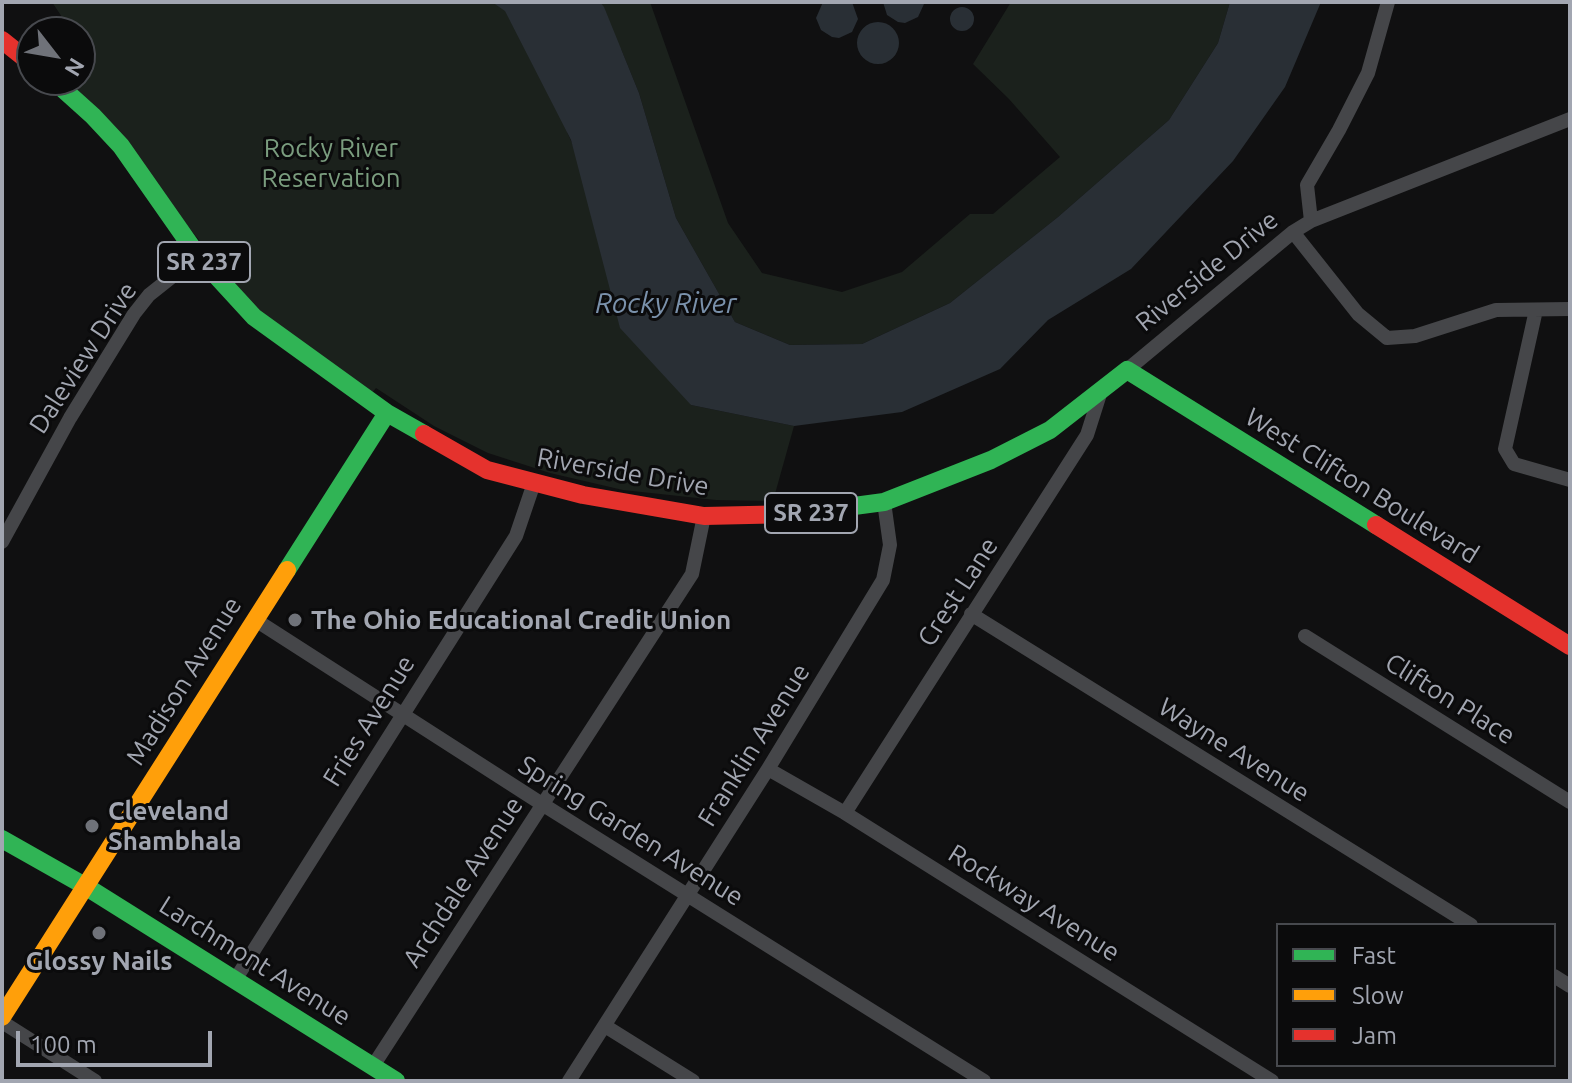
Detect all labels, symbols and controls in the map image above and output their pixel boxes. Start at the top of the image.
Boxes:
north arrow [16,16,96,96]
text: N [60,54,90,81]
park label: Rocky River Reservation [261,132,401,194]
street label: Riverside Drive [1130,204,1284,338]
road number: SR 237 [158,242,250,282]
street label: Daleview Drive [23,277,143,439]
water label: Rocky River [595,287,737,321]
street label: West Clifton Boulevard [1239,401,1485,571]
street label: Riverside Drive [535,442,711,502]
road number: SR 237 [765,493,857,533]
street label: Crest Lane [911,532,1005,652]
street label: Madison Avenue [120,591,248,771]
place label: The Ohio Educational Credit Union [311,604,731,636]
marker: The Ohio Educational Credit Union [286,611,304,629]
street label: Clifton Place [1379,647,1521,751]
street label: Fries Avenue [316,650,422,792]
street label: Franklin Avenue [692,658,816,832]
street label: Wayne Avenue [1153,691,1315,809]
street label: Spring Garden Avenue [513,749,749,913]
street label: Archdale Avenue [396,791,530,973]
place label: Cleveland Shambhala [108,795,242,856]
marker: Cleveland Shambhala [83,817,101,835]
street label: Rockway Avenue [943,838,1125,968]
street label: Larchmont Avenue [154,890,356,1032]
legend [1276,923,1556,1067]
marker: Glossy Nails [90,924,108,942]
text: Fast [1352,942,1396,969]
place label: Glossy Nails [26,945,172,977]
text: Slow [1352,982,1404,1009]
scale bar [20,1015,216,1065]
text: Jam [1352,1022,1397,1049]
text: 100 m [30,1031,97,1058]

